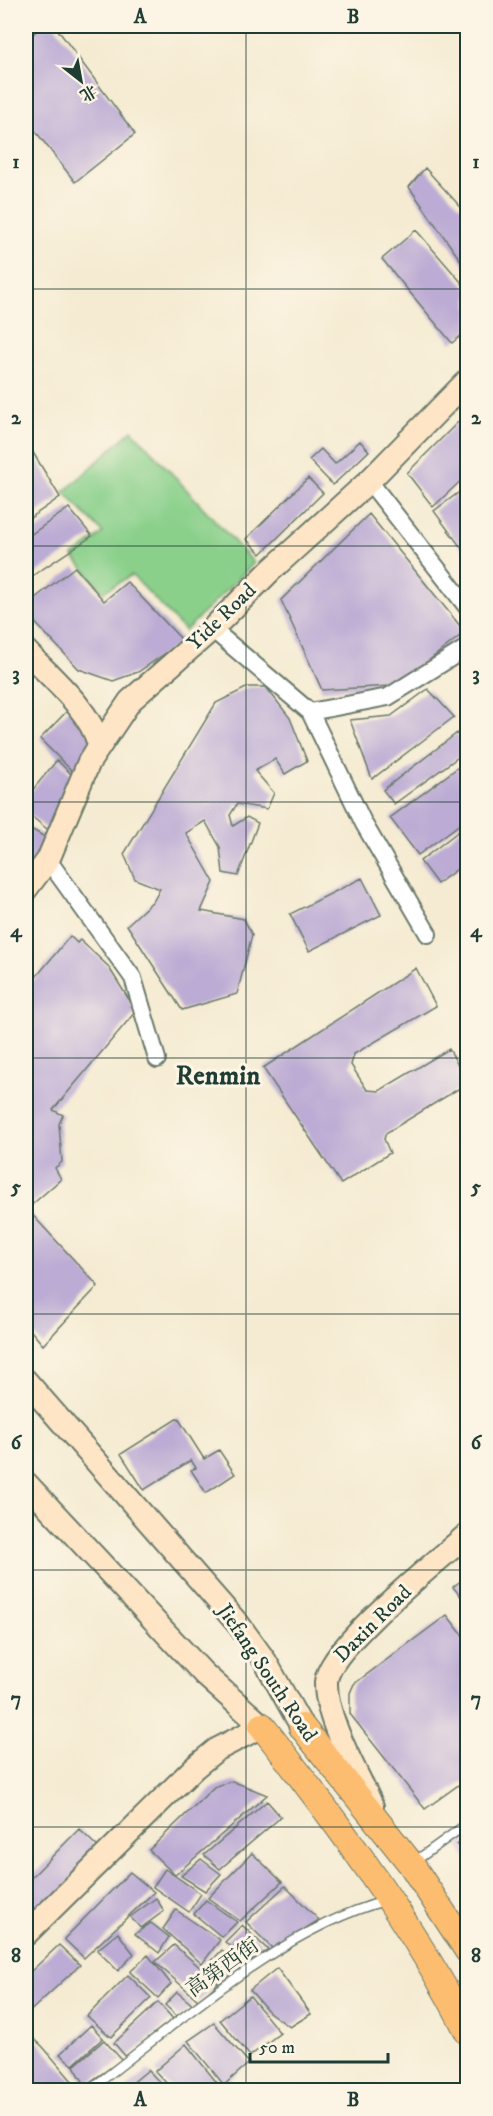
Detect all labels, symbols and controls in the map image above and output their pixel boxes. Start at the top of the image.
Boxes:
text: A [133,5,148,30]
text: B [347,5,359,30]
north arrow [51,51,111,111]
text: 北 [76,80,100,106]
text: 1 [12,150,20,175]
text: 1 [472,150,480,175]
text: 2 [11,406,22,431]
text: 2 [471,406,482,431]
street label: Yide Road [182,577,262,656]
text: 3 [12,662,20,687]
text: 3 [472,662,480,687]
text: 4 [10,919,23,944]
text: 4 [470,919,483,944]
district label: Renmin [176,1059,261,1093]
text: 5 [10,1175,21,1200]
text: 5 [470,1175,481,1200]
text: 6 [11,1431,23,1456]
text: 6 [471,1431,483,1456]
street label: Daxin Road [329,1579,418,1668]
street label: Jiefang South Road [210,1598,323,1747]
text: 7 [11,1687,21,1712]
text: 7 [471,1687,481,1712]
street label: 高第西街 [181,1933,265,2003]
text: 8 [11,1944,21,1969]
text: 8 [471,1944,481,1969]
scale bar [250,2026,388,2064]
text: 50 m [259,2037,295,2059]
text: A [133,2088,148,2113]
text: B [347,2088,359,2113]

